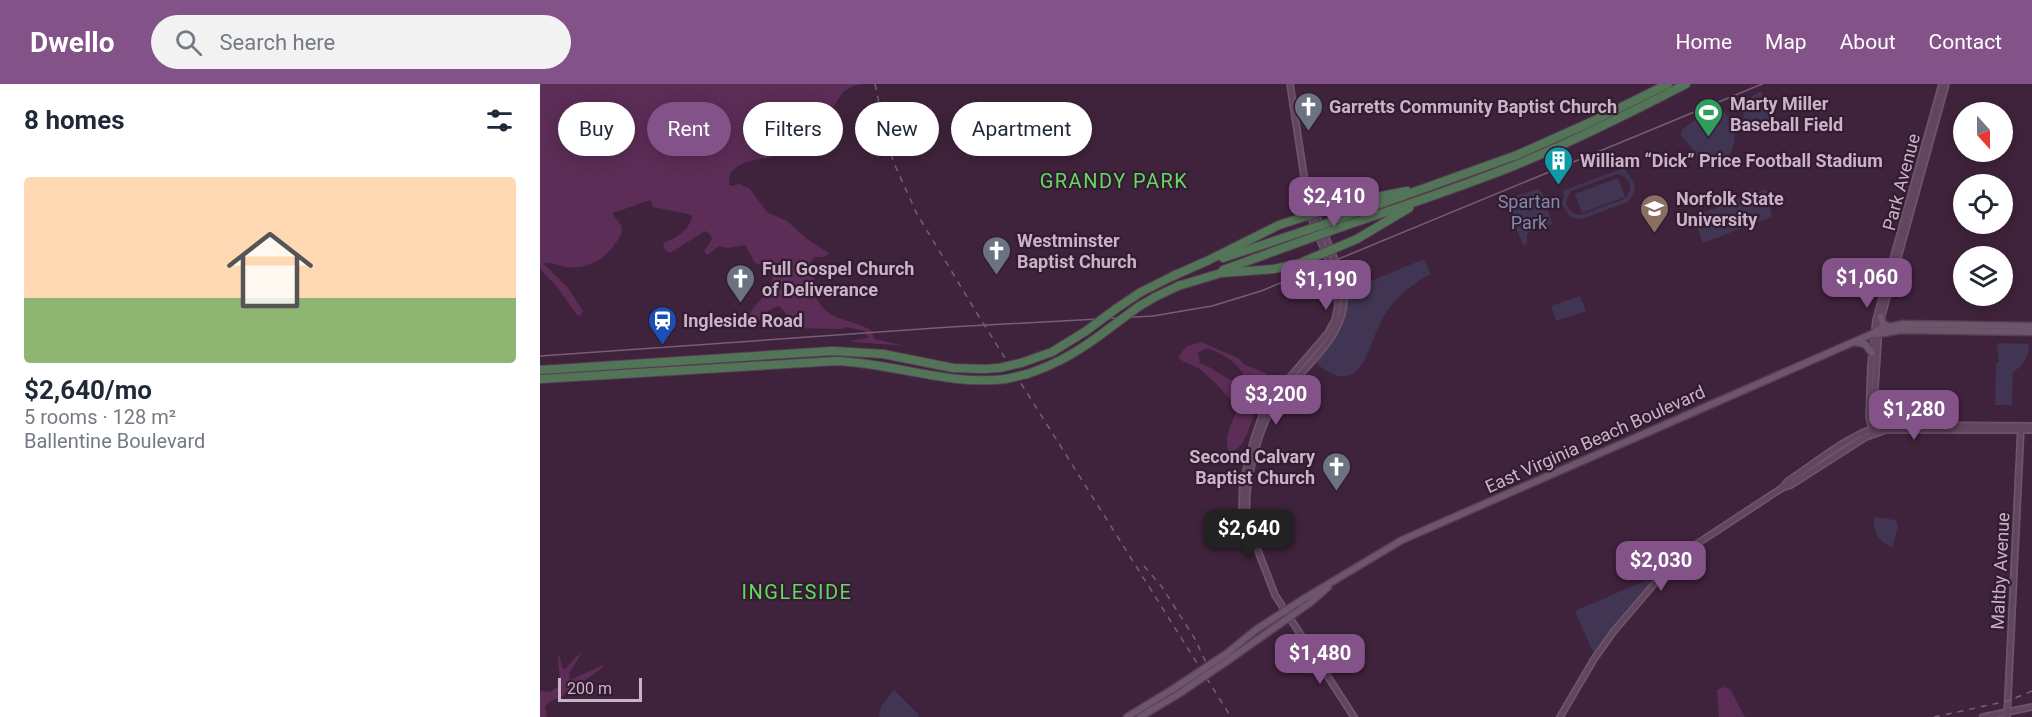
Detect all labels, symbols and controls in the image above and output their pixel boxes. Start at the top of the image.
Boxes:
search box [151,15,571,69]
text: Dwello [30,26,115,59]
icon: search [172,26,205,59]
text: Search here [220,30,335,55]
text: Home [1676,30,1732,54]
text: Map [1765,30,1807,54]
text: About [1840,30,1896,54]
text: Contact [1929,30,2002,54]
church icon: Garretts Community Baptist Church [1292,90,1324,132]
place label: Marty Miller Baseball Field [1730,93,1843,135]
place label: Garretts Community Baptist Church [1329,96,1617,117]
sports icon: Marty Miller Baseball Field [1693,97,1725,139]
chip: Buy [558,102,635,156]
chip: Rent [647,102,731,156]
chip: Filters [743,102,843,156]
chip: New [855,102,939,156]
chip: Apartment [951,102,1092,156]
north arrow [1953,102,2013,162]
map controls [1953,102,2013,306]
icon: filters [483,104,516,137]
text: 8 homes [24,105,125,135]
street label: Park Avenue [1878,131,1924,233]
building icon: William “Dick” Price Football Stadium [1543,144,1575,186]
place label: William “Dick” Price Football Stadium [1580,150,1883,171]
district label: GRANDY PARK [1040,169,1188,193]
button: locate [1953,174,2013,234]
pin: $2,410 [1285,177,1383,228]
text: $2,410 [1303,184,1365,208]
place label: Norfolk State University [1676,188,1784,230]
park label: Spartan Park [1498,191,1560,233]
school or university icon: Norfolk State University [1639,192,1671,234]
icon: home [216,216,324,324]
place label: Westminster Baptist Church [1017,230,1137,272]
church icon: Westminster Baptist Church [980,234,1012,276]
button: layers [1953,246,2013,306]
place label: Full Gospel Church of Deliverance [762,258,914,300]
pin: $1,060 [1818,258,1916,309]
pin: $1,190 [1277,260,1375,311]
church icon: Full Gospel Church of Deliverance [725,262,757,304]
text: $1,060 [1836,265,1898,289]
text: $1,190 [1295,267,1357,291]
station icon: Ingleside Road [646,304,678,346]
place label: Ingleside Road [683,310,803,331]
text: $2,640/mo [24,375,152,405]
pin: $3,200 [1227,375,1325,426]
street label: East Virginia Beach Boulevard [1482,381,1708,497]
text: $3,200 [1245,382,1307,406]
pin: $1,280 [1865,390,1963,441]
text: $1,280 [1883,397,1945,421]
text: 5 rooms · 128 m² [24,405,176,429]
text: Ballentine Boulevard [24,429,205,453]
place label: Second Calvary Baptist Church [1189,446,1316,488]
church icon: Second Calvary Baptist Church [1320,450,1352,492]
pin: $2,640 [1200,509,1298,560]
street label: Maltby Avenue [1986,512,2014,630]
text: $2,640 [1218,516,1280,540]
pin: $2,030 [1612,541,1710,592]
text: $2,030 [1630,548,1692,572]
district label: INGLESIDE [742,580,852,604]
pin: $1,480 [1271,634,1369,685]
text: $1,480 [1289,641,1351,665]
scale bar [558,675,642,702]
text: 200 m [567,679,612,698]

